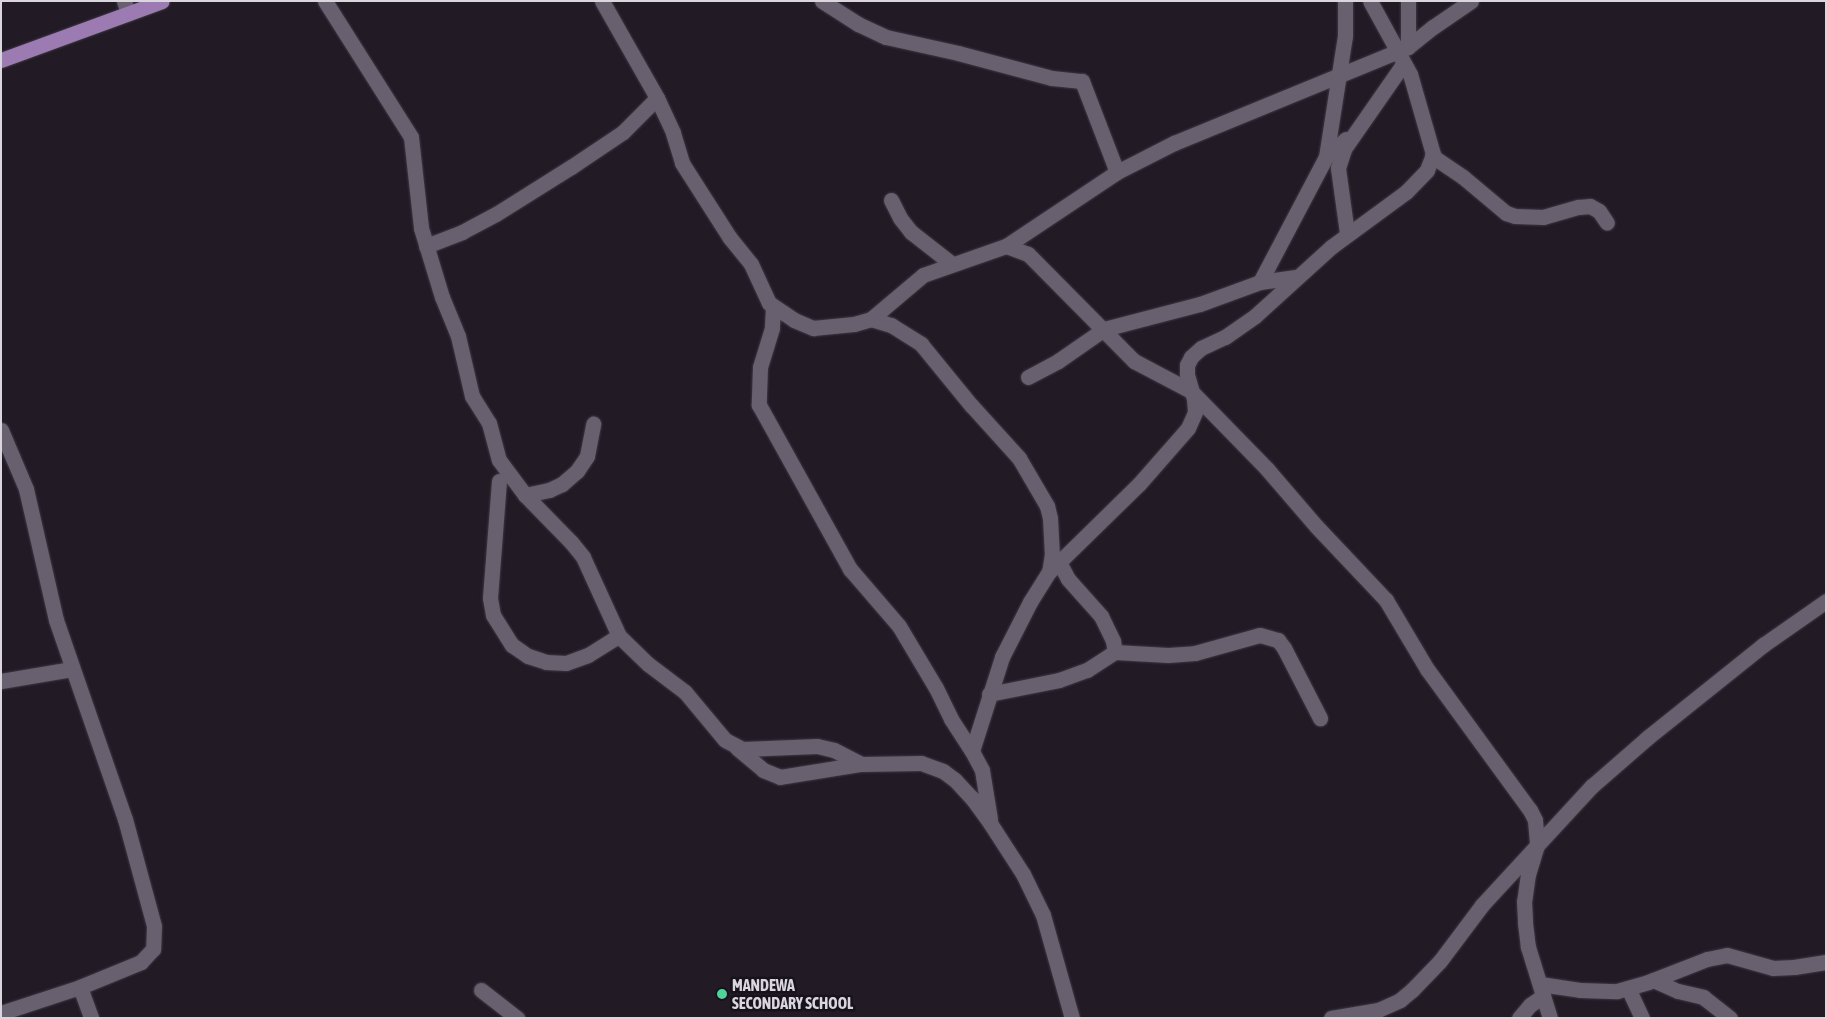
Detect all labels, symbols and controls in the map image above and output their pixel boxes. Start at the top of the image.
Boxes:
place label: MANDEWA SECONDARY SCHOOL [732,975,853,1013]
marker: MANDEWA SECONDARY SCHOOL [716,988,728,1000]

